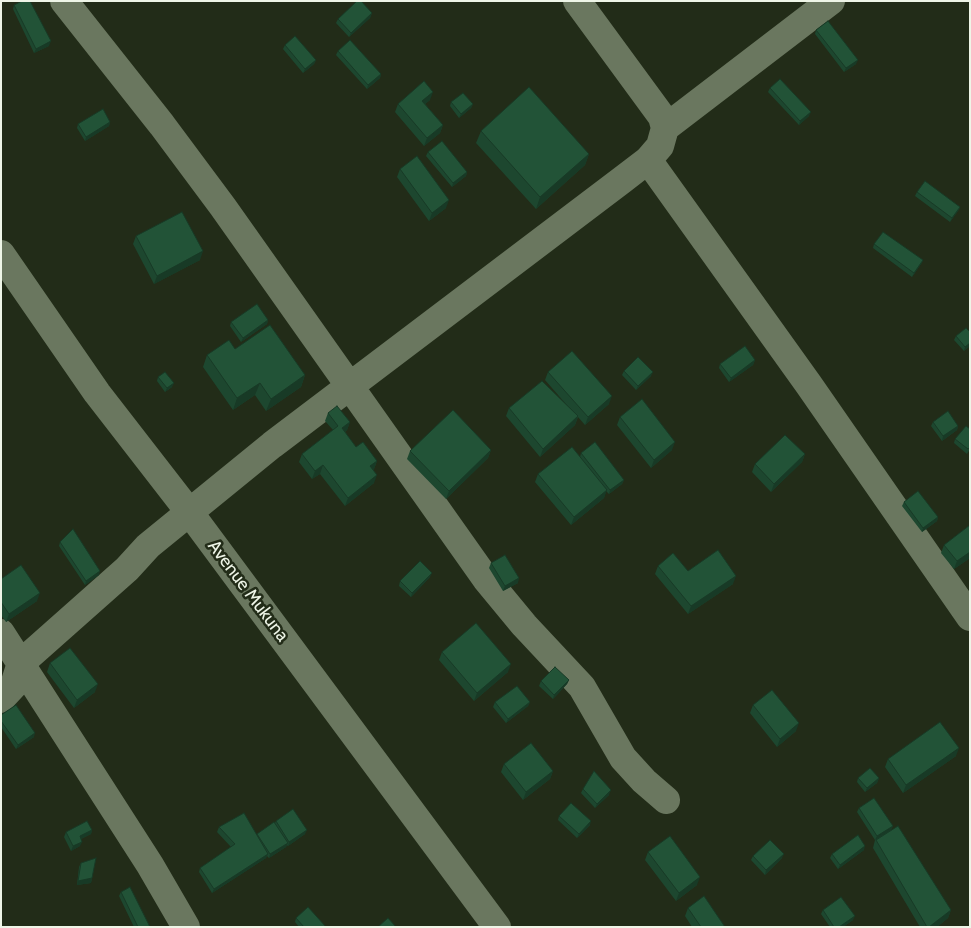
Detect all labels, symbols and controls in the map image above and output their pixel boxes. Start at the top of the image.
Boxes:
street label: Avenue Mukuna [203,536,293,646]

